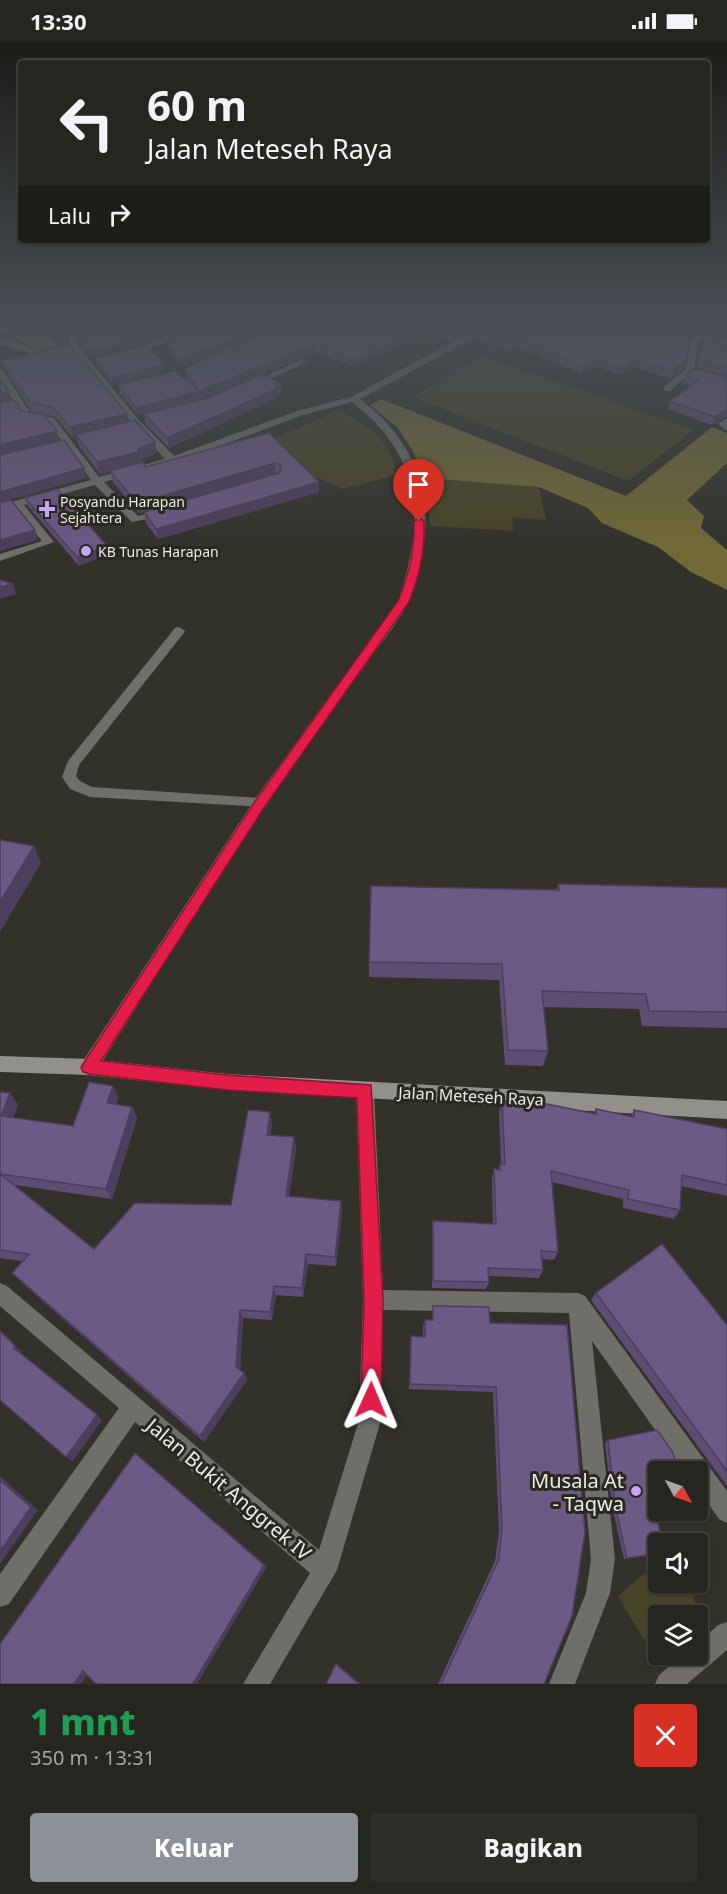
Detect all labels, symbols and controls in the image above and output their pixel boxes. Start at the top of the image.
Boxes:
text: 13:30 [30,6,87,36]
text: 60 m [147,76,247,133]
icon: left [48,84,126,162]
text: Jalan Meteseh Raya [147,130,393,167]
icon: right [103,198,136,231]
text: Lalu [48,200,91,230]
pin [393,459,444,521]
icon: arrive [402,468,435,501]
place label: Posyandu Harapan Sejahtera [60,492,185,527]
marker: Posyandu Harapan Sejahtera [38,500,56,518]
place label: KB Tunas Harapan [98,542,219,561]
marker: KB Tunas Harapan [79,544,93,558]
street label: Jalan Meteseh Raya [396,1081,544,1111]
position arrow [339,1368,403,1432]
street label: Jalan Bukit Anggrek IV [139,1411,317,1566]
north arrow [648,1461,708,1521]
map controls [648,1461,708,1665]
place label: Musala At - Taqwa [531,1467,624,1517]
marker: Musala At - Taqwa [629,1484,643,1498]
button: sound [648,1533,708,1593]
button: layers [648,1605,708,1665]
text: 1 mnt [30,1697,135,1746]
button: close [634,1704,697,1767]
text: 350 m · 13:31 [30,1744,155,1771]
button: Keluar [30,1813,358,1882]
button: Bagikan [370,1813,697,1882]

